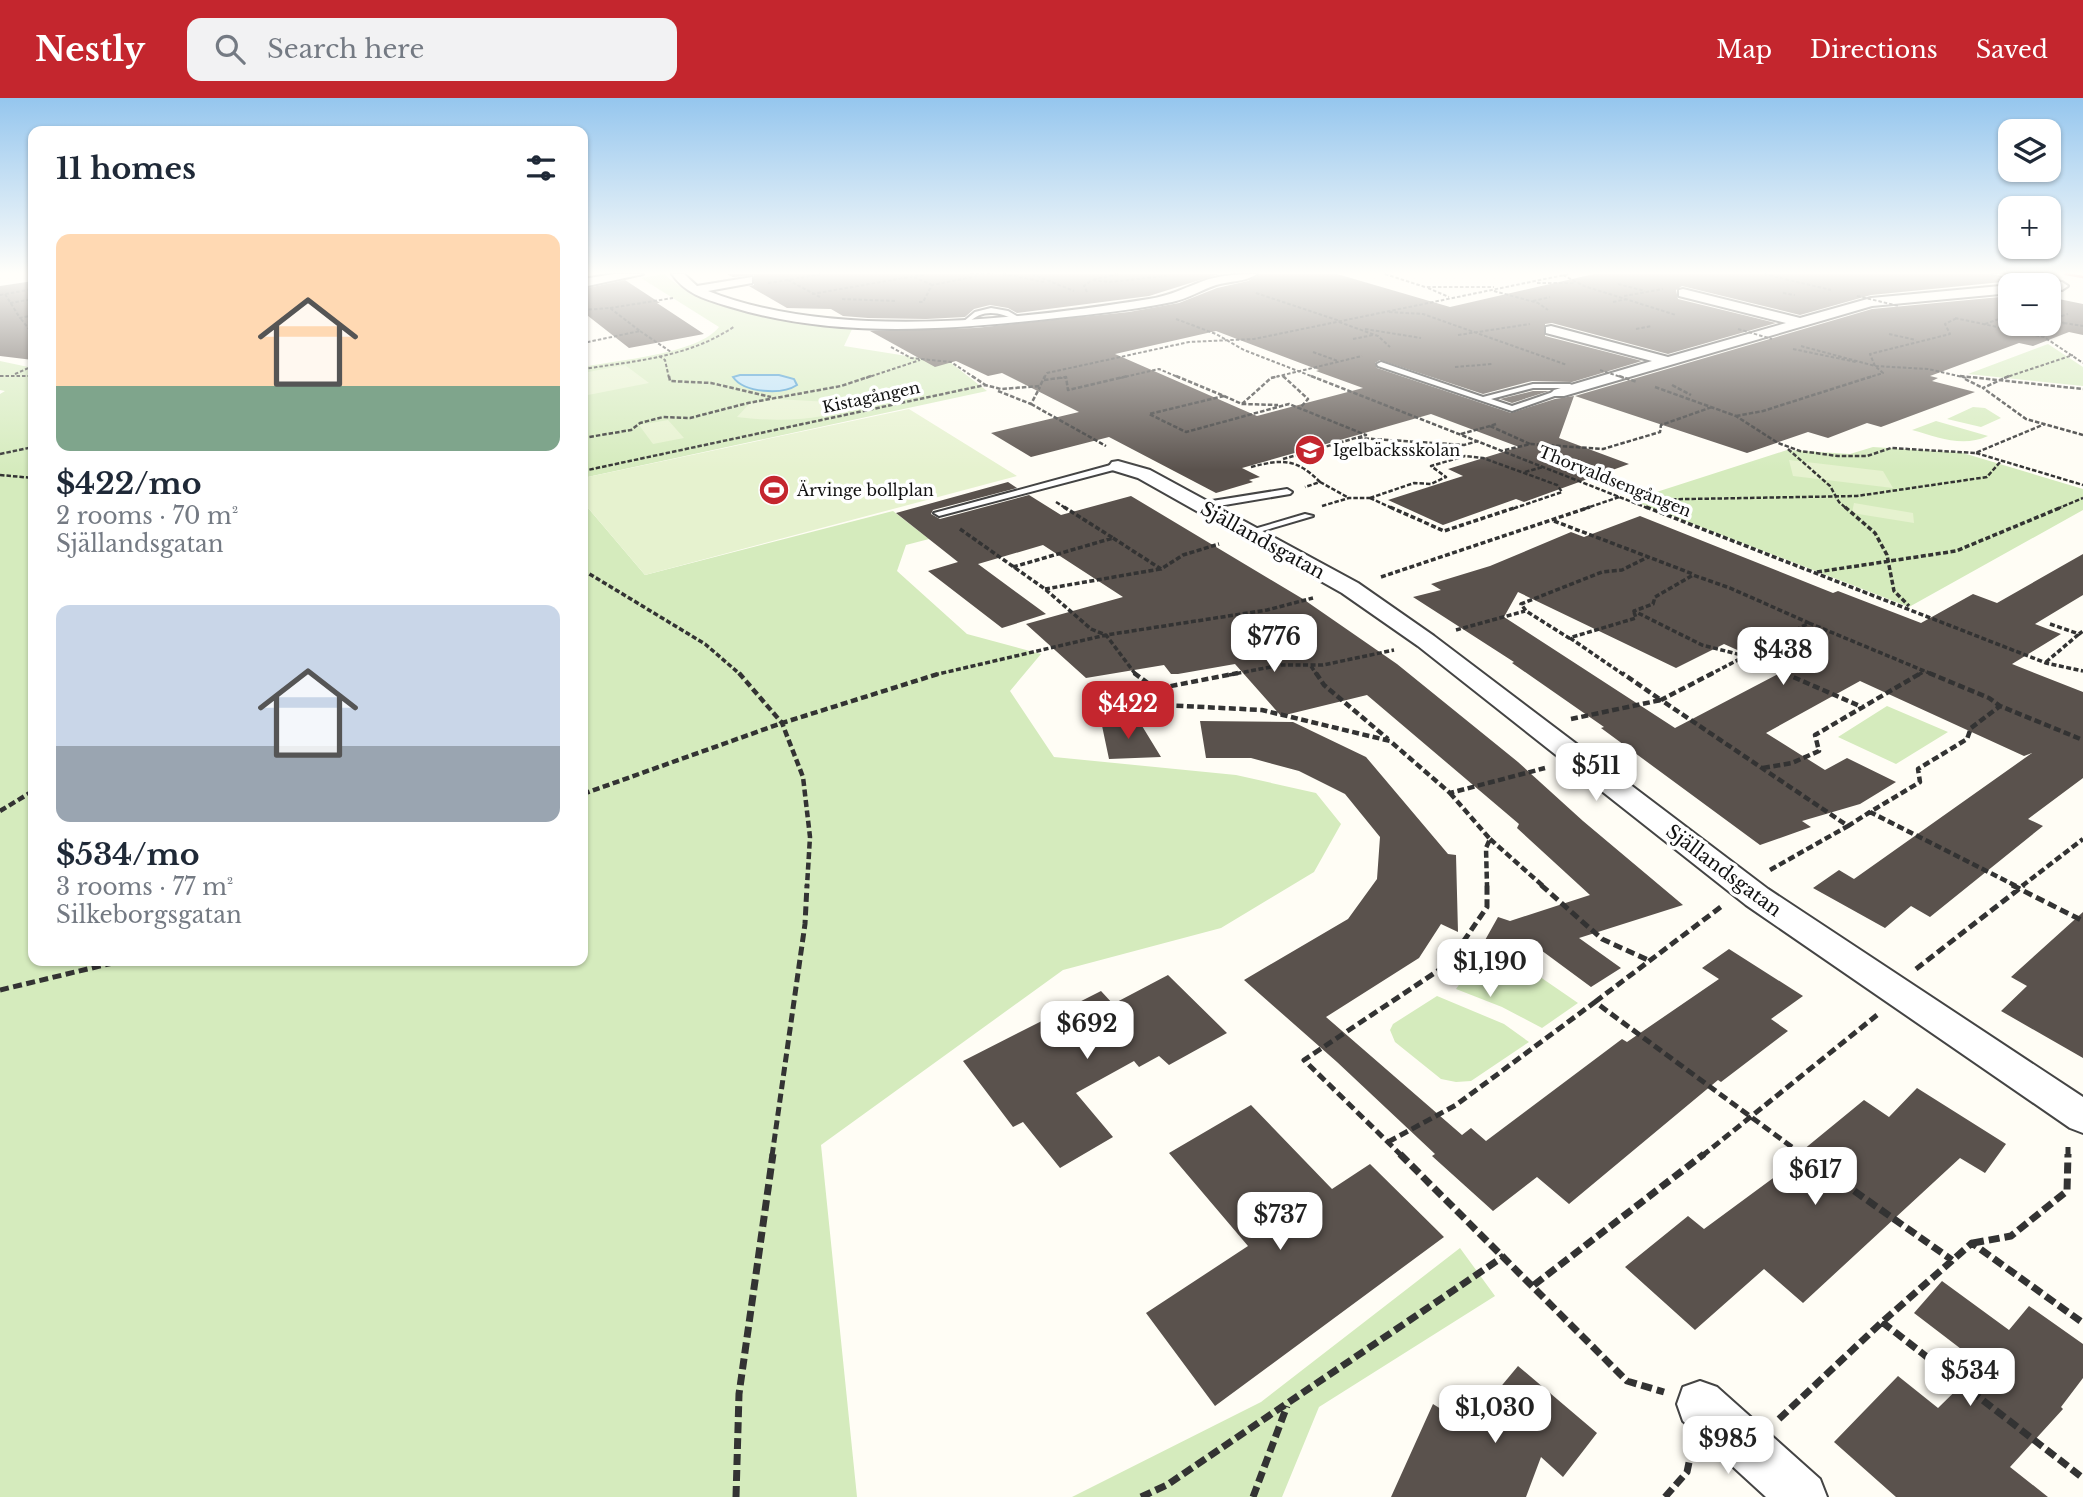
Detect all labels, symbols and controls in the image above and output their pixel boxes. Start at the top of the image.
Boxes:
search box [187,18,677,81]
text: Nestly [35,29,145,70]
icon: search [211,30,249,68]
text: Search here [267,33,424,65]
text: Map [1716,35,1772,64]
text: Directions [1810,35,1938,64]
text: Saved [1976,35,2048,64]
map controls [1998,119,2061,336]
button: layers [1998,119,2061,182]
icon: filters [522,149,560,187]
text: 11 homes [56,150,196,187]
button: + [1998,196,2061,259]
button: − [1998,273,2061,336]
icon: home [245,279,371,405]
street label: Kistagången [820,377,922,417]
school or university icon: Igelbäcksskolan [1293,433,1327,467]
place label: Igelbäcksskolan [1333,440,1460,460]
street label: Thorvaldsengången [1536,441,1694,521]
text: $422/mo [56,465,202,502]
sports icon: Ärvinge bollplan [757,473,791,507]
place label: Ärvinge bollplan [796,480,934,500]
street label: Själlandsgatan [1197,497,1329,584]
text: 2 rooms · 70 m² [56,502,238,530]
text: Själlandsgatan [56,530,224,558]
pin: $776 [1233,614,1315,674]
text: $776 [1247,623,1301,651]
pin: $438 [1742,628,1824,687]
text: $438 [1753,636,1813,664]
icon: home [245,650,371,776]
pin: $422 [1087,682,1169,741]
text: $422 [1098,690,1158,718]
pin: $511 [1555,744,1637,803]
text: $511 [1572,752,1620,780]
street label: Själlandsgatan [1661,820,1786,921]
text: $534/mo [56,836,200,873]
text: 3 rooms · 77 m² [56,873,233,901]
text: Silkeborgsgatan [56,901,242,929]
pin: $1,190 [1433,940,1547,999]
text: $1,190 [1453,948,1527,976]
pin: $692 [1046,1002,1128,1061]
text: $692 [1057,1010,1117,1038]
pin: $617 [1774,1148,1856,1207]
text: $617 [1789,1156,1841,1184]
pin: $737 [1239,1192,1321,1252]
text: $737 [1253,1201,1307,1229]
pin: $534 [1929,1348,2011,1408]
text: $534 [1941,1357,1999,1385]
pin: $1,030 [1438,1386,1552,1445]
text: $1,030 [1455,1394,1535,1422]
pin: $985 [1687,1416,1769,1476]
text: $985 [1699,1425,1757,1453]

